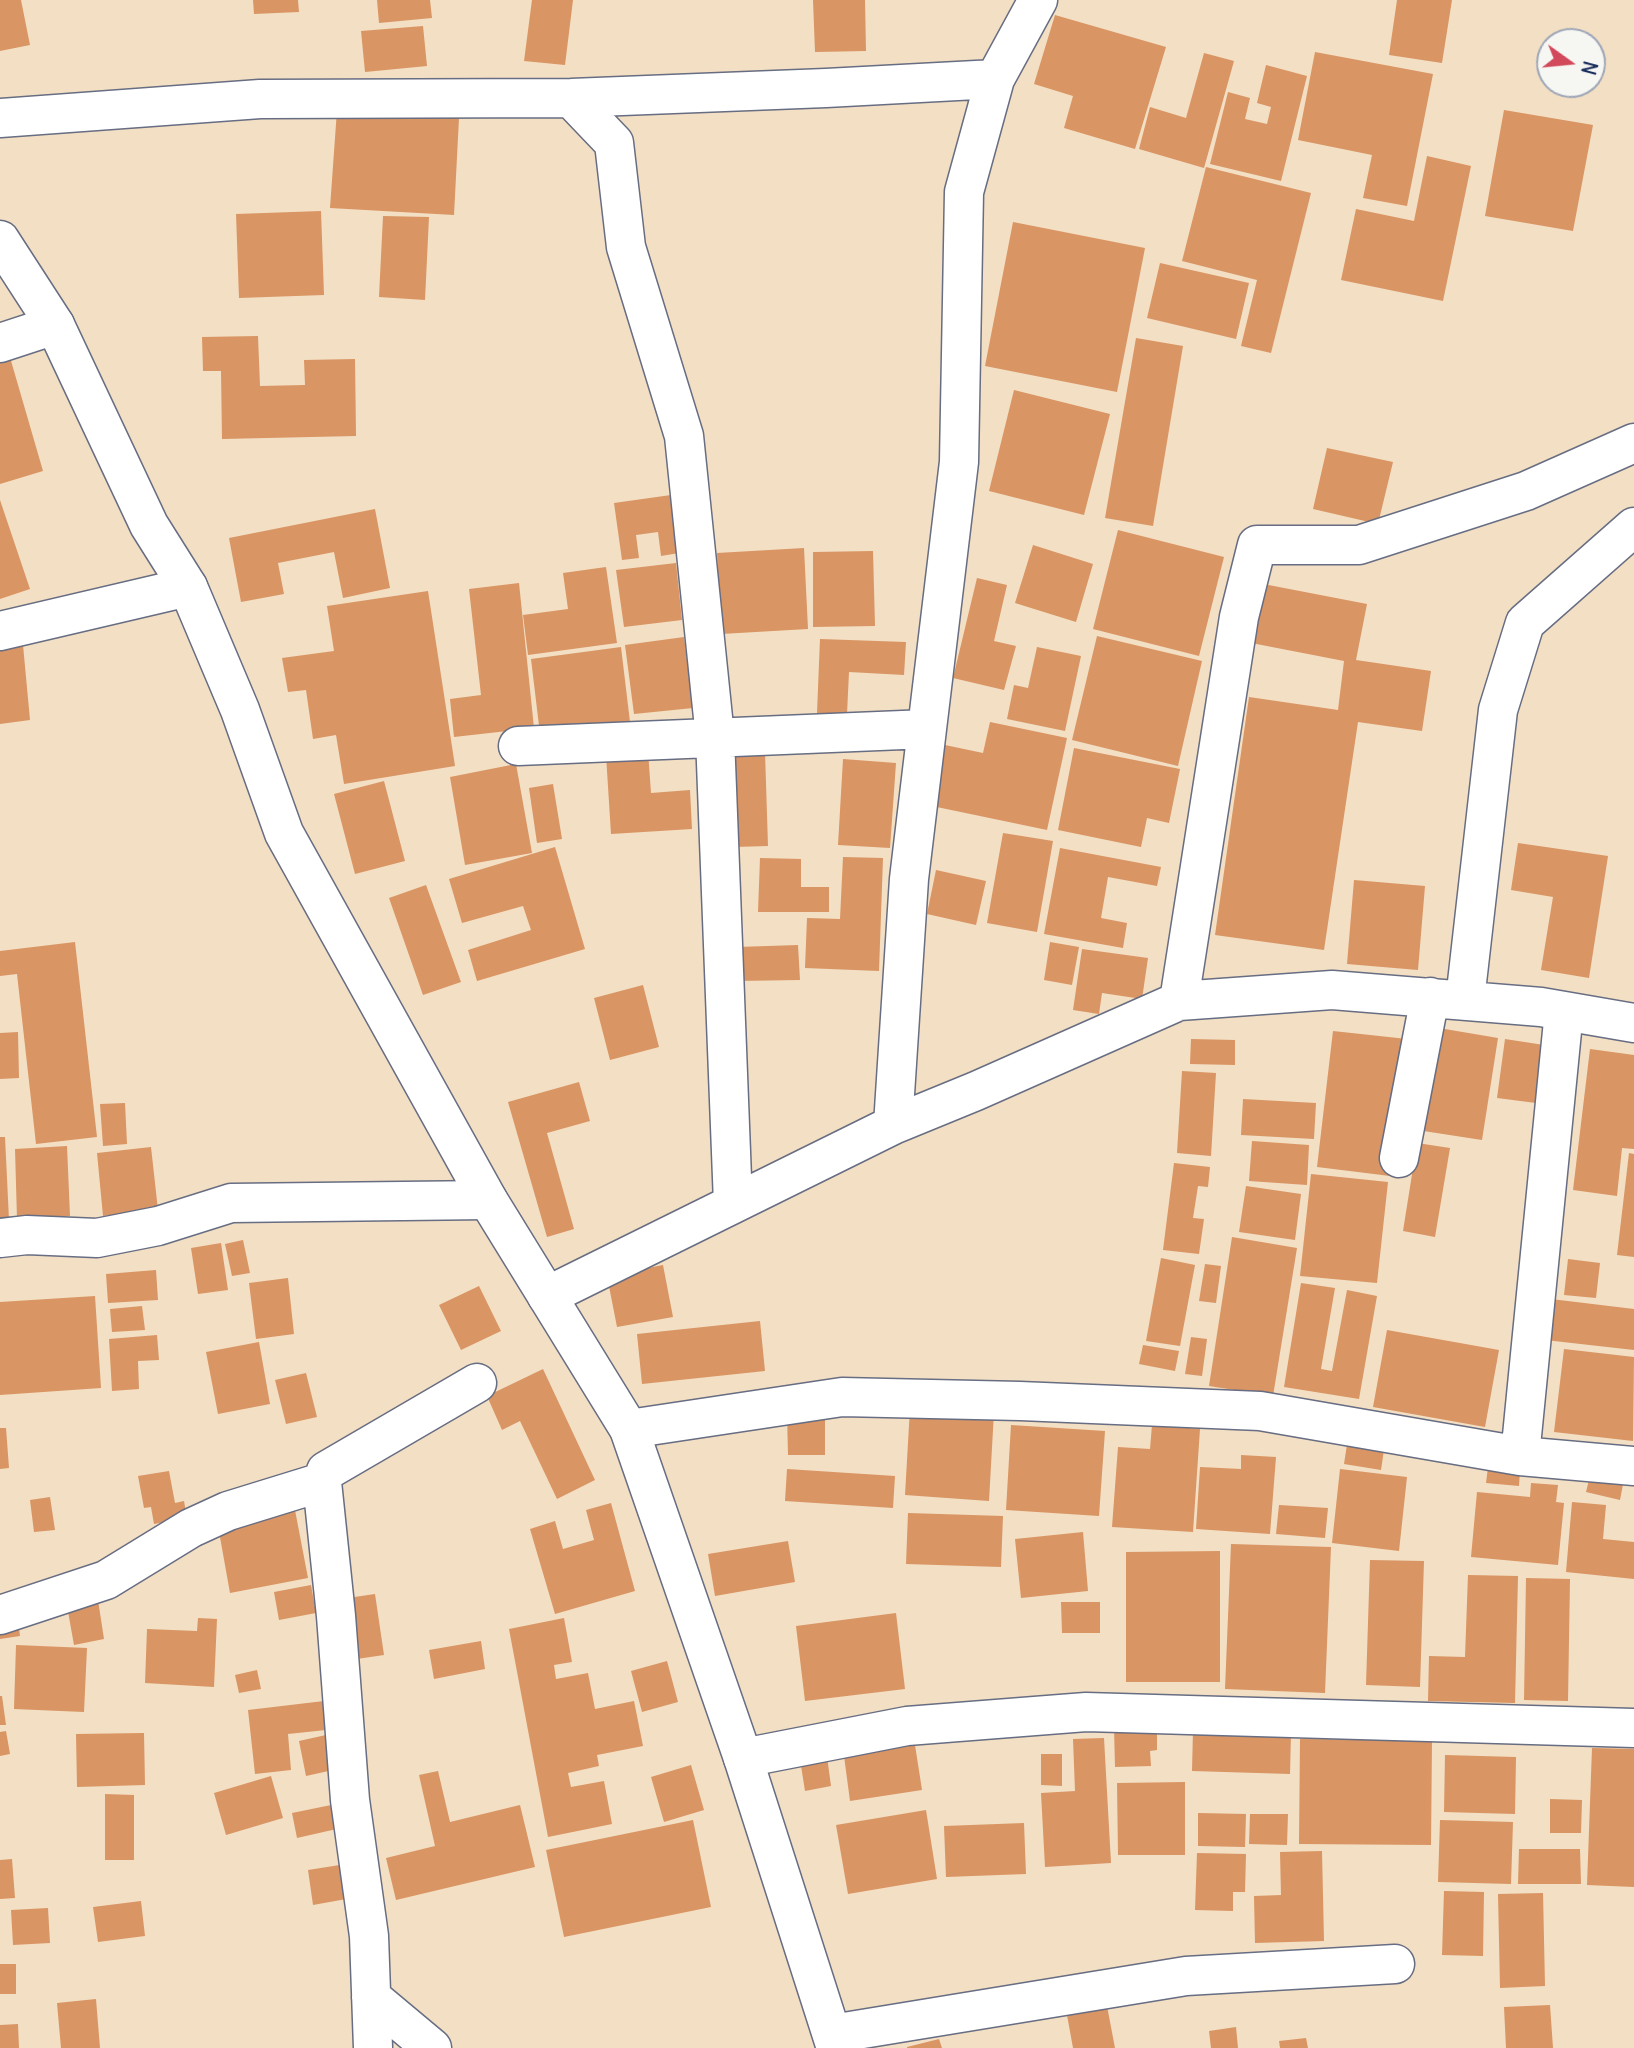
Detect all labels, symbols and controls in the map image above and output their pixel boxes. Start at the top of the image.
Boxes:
north arrow [1536,28,1606,98]
text: N [1576,58,1603,77]

